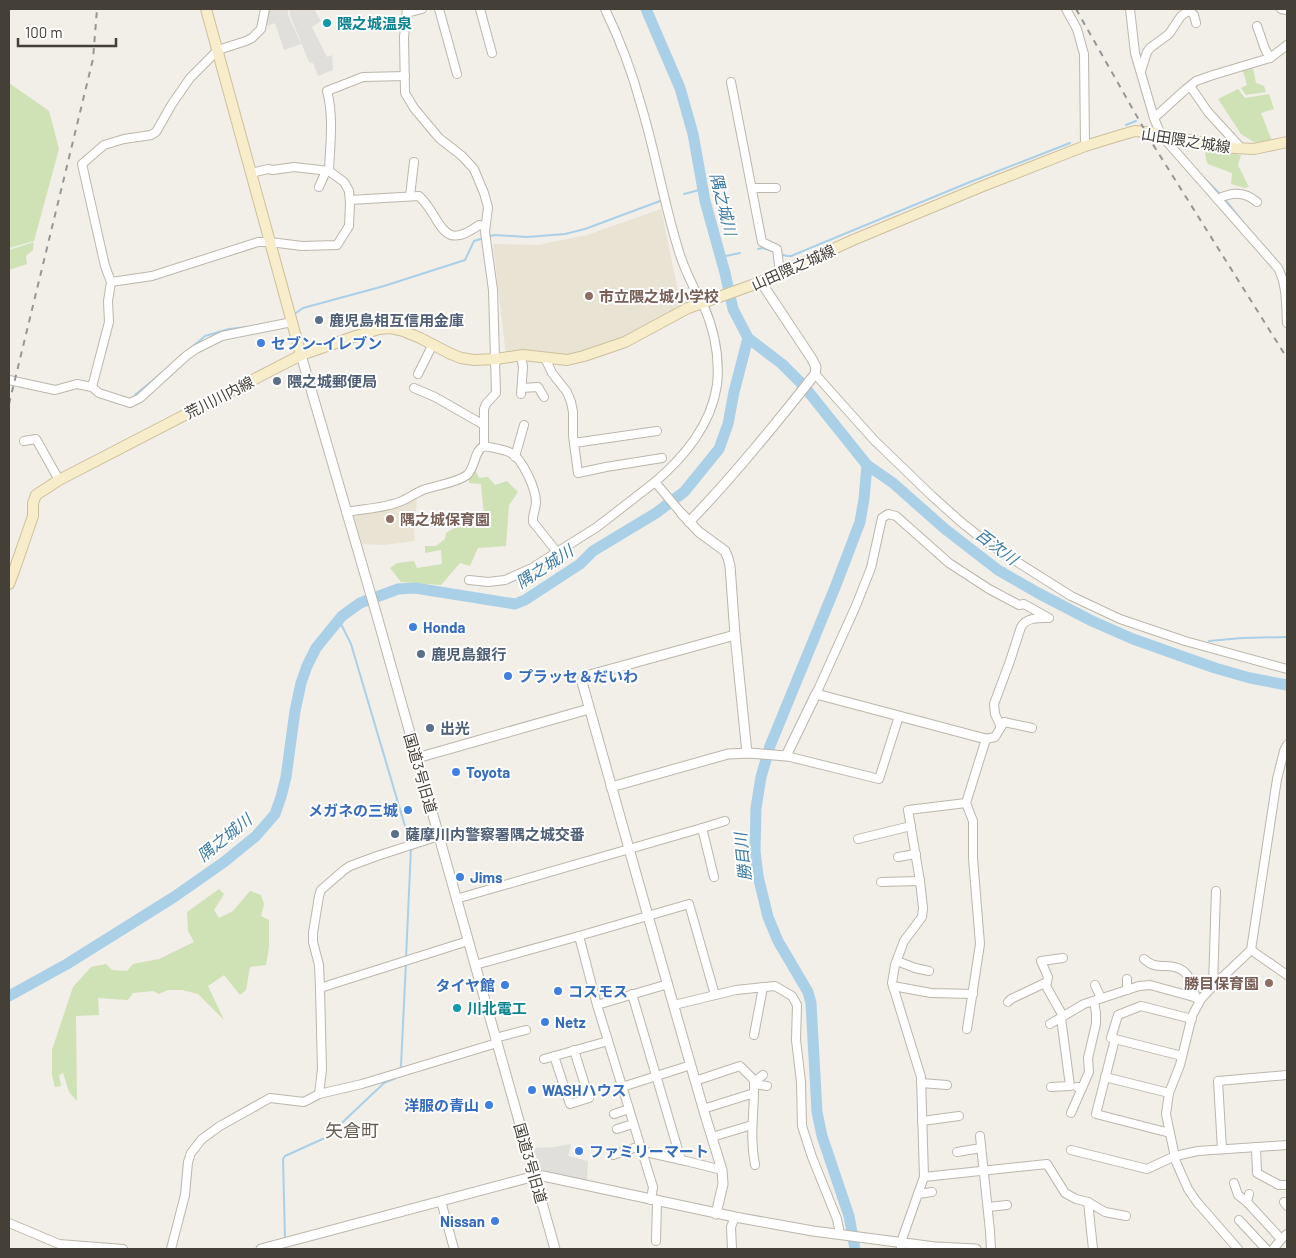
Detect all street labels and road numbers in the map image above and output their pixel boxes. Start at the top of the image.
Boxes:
street label: 山田隈之城線 [1140,124,1232,156]
street label: 山田隈之城線 [748,240,838,294]
street label: 荒川川内線 [181,372,257,422]
street label: 国道3号旧道 [401,731,441,815]
street label: 国道3号旧道 [511,1121,551,1205]

